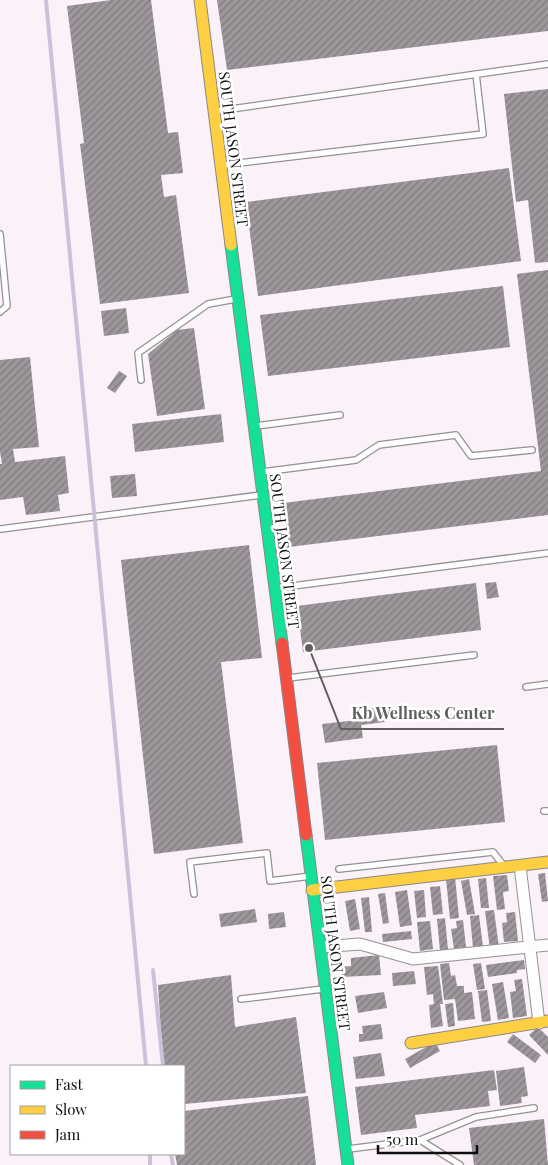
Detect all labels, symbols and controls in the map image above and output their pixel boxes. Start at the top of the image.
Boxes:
street label: SOUTH JASON STREET [215,70,253,228]
street label: SOUTH JASON STREET [266,472,304,630]
callout: Kb Wellness Center [341,698,504,729]
text: Kb Wellness Center [352,702,495,723]
street label: SOUTH JASON STREET [317,874,355,1032]
legend [10,1065,185,1155]
text: Fast [55,1074,84,1094]
text: Slow [55,1099,87,1119]
scale bar [378,1122,477,1154]
text: Jam [54,1124,81,1144]
text: 50 m [386,1129,419,1149]

